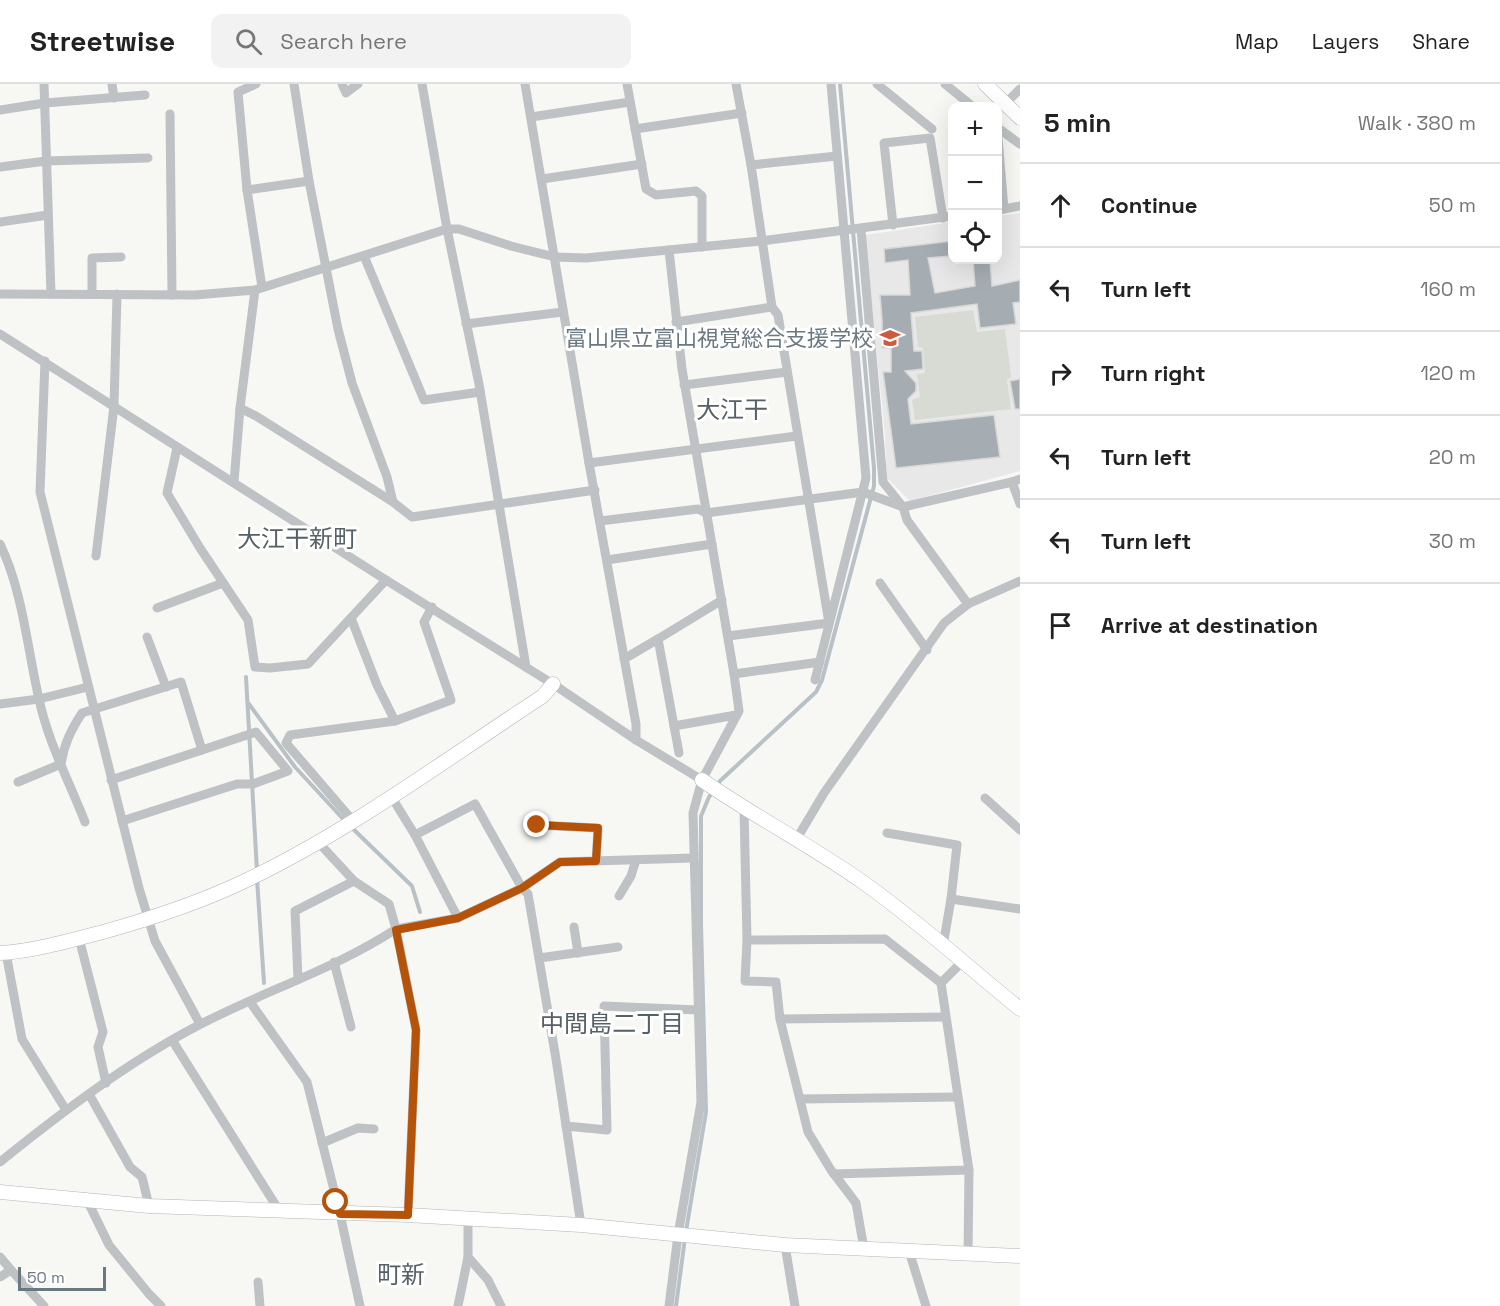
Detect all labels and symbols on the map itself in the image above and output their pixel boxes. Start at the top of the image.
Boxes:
place label: 富山県立富山視覚総合支援学校 [565,324,873,352]
school or university icon: 富山県立富山視覚総合支援学校 [878,326,902,350]
district label: 大江干 [696,394,768,425]
district label: 大江干新町 [237,523,357,554]
route end [523,811,549,837]
district label: 中間島二丁目 [540,1008,684,1039]
route start [322,1188,348,1214]
district label: 町新 [377,1259,425,1290]
scale bar [18,1264,106,1292]

